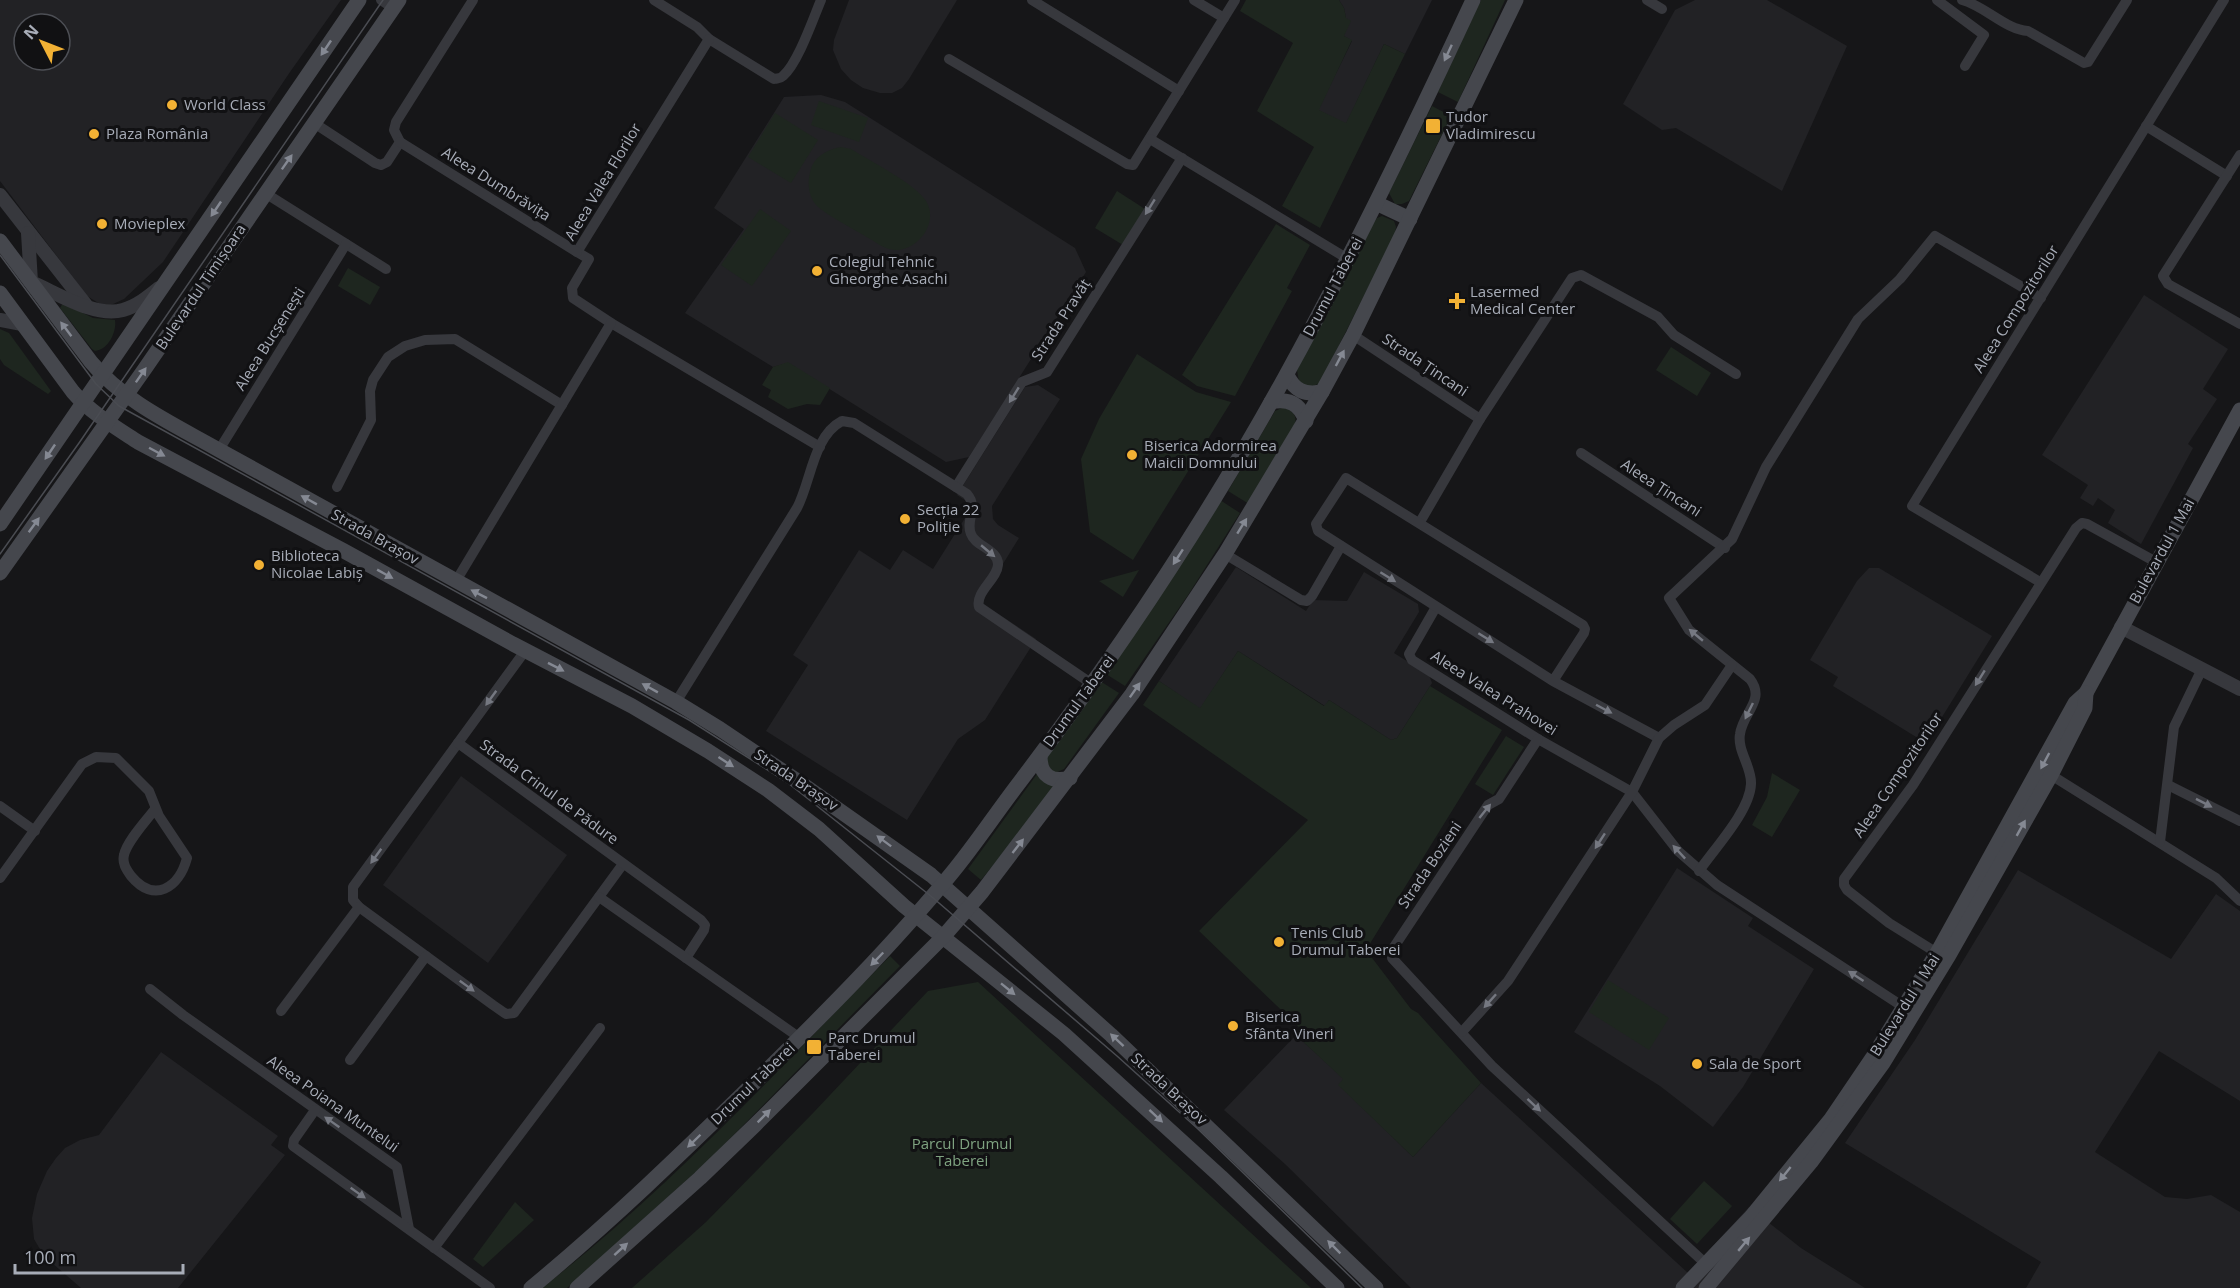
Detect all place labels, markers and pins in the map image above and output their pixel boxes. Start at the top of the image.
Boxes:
place label: World Class [184,94,266,114]
marker: World Class [165,98,179,112]
place label: Tudor Vladimirescu [1446,106,1536,143]
marker: Tudor Vladimirescu [1424,117,1442,135]
place label: Plaza România [106,123,208,143]
marker: Plaza România [87,127,101,141]
place label: Movieplex [114,213,186,233]
marker: Movieplex [95,217,109,231]
place label: Colegiul Tehnic Gheorghe Asachi [829,251,947,288]
marker: Colegiul Tehnic Gheorghe Asachi [810,264,824,278]
place label: Lasermed Medical Center [1470,281,1575,318]
marker: Lasermed Medical Center [1448,292,1466,310]
place label: Biserica Adormirea Maicii Domnului [1144,435,1277,472]
marker: Biserica Adormirea Maicii Domnului [1125,448,1139,462]
place label: Secția 22 Poliție [917,499,979,536]
marker: Secția 22 Poliție [898,512,912,526]
place label: Biblioteca Nicolae Labiș [271,545,363,582]
marker: Biblioteca Nicolae Labiș [252,558,266,572]
place label: Tenis Club Drumul Taberei [1291,922,1401,959]
marker: Tenis Club Drumul Taberei [1272,935,1286,949]
place label: Biserica Sfânta Vineri [1245,1006,1334,1043]
marker: Biserica Sfânta Vineri [1226,1019,1240,1033]
place label: Parc Drumul Taberei [828,1027,916,1064]
marker: Parc Drumul Taberei [805,1038,823,1056]
place label: Sala de Sport [1709,1053,1801,1073]
marker: Sala de Sport [1690,1057,1704,1071]

